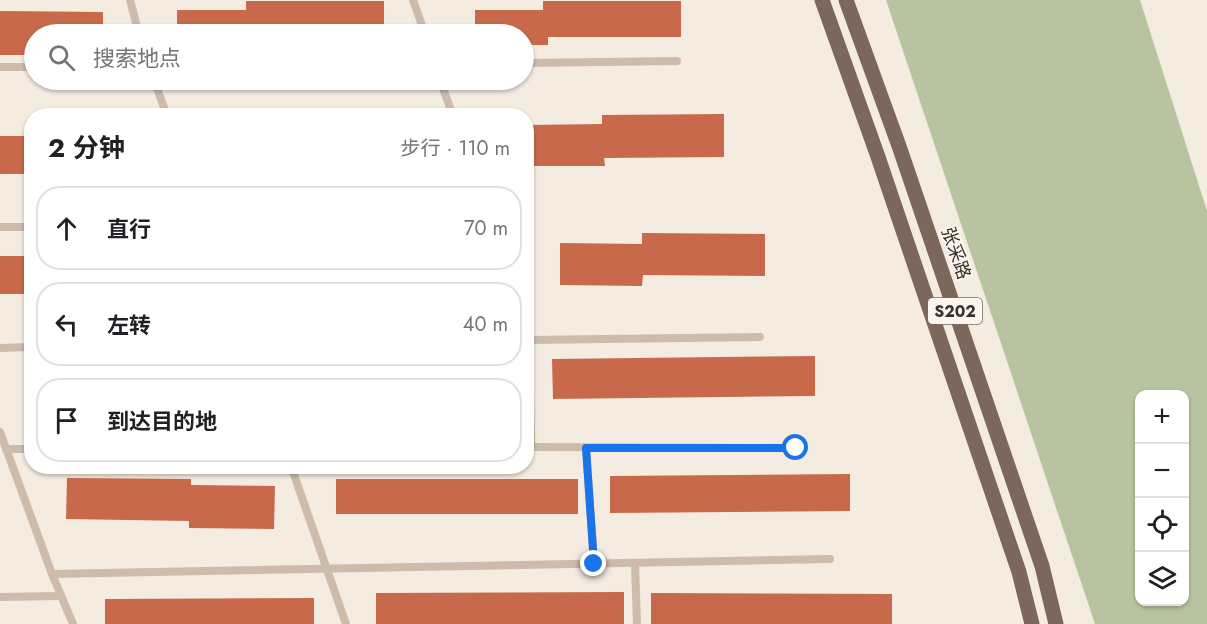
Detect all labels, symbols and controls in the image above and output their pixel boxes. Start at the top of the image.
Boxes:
search box [24,24,534,90]
icon: search [45,41,78,74]
text: 搜索地点 [93,42,181,74]
text: 2 分钟 [48,129,125,167]
text: 步行 · 110 m [400,134,510,163]
icon: ahead [50,212,83,245]
text: 直行 [107,213,151,245]
text: 70 m [464,214,508,243]
street label: 张采路 [935,223,977,283]
road number: S202 [928,298,982,324]
icon: left [50,308,83,341]
text: 左转 [107,309,151,341]
text: 40 m [463,310,508,339]
map controls [1135,390,1189,606]
button: + [1135,390,1189,444]
icon: arrive [50,404,83,437]
text: 到达目的地 [107,405,217,437]
route start [782,434,808,460]
button: − [1135,444,1189,498]
button: locate [1135,498,1189,552]
route end [580,550,606,576]
button: layers [1135,552,1189,606]

